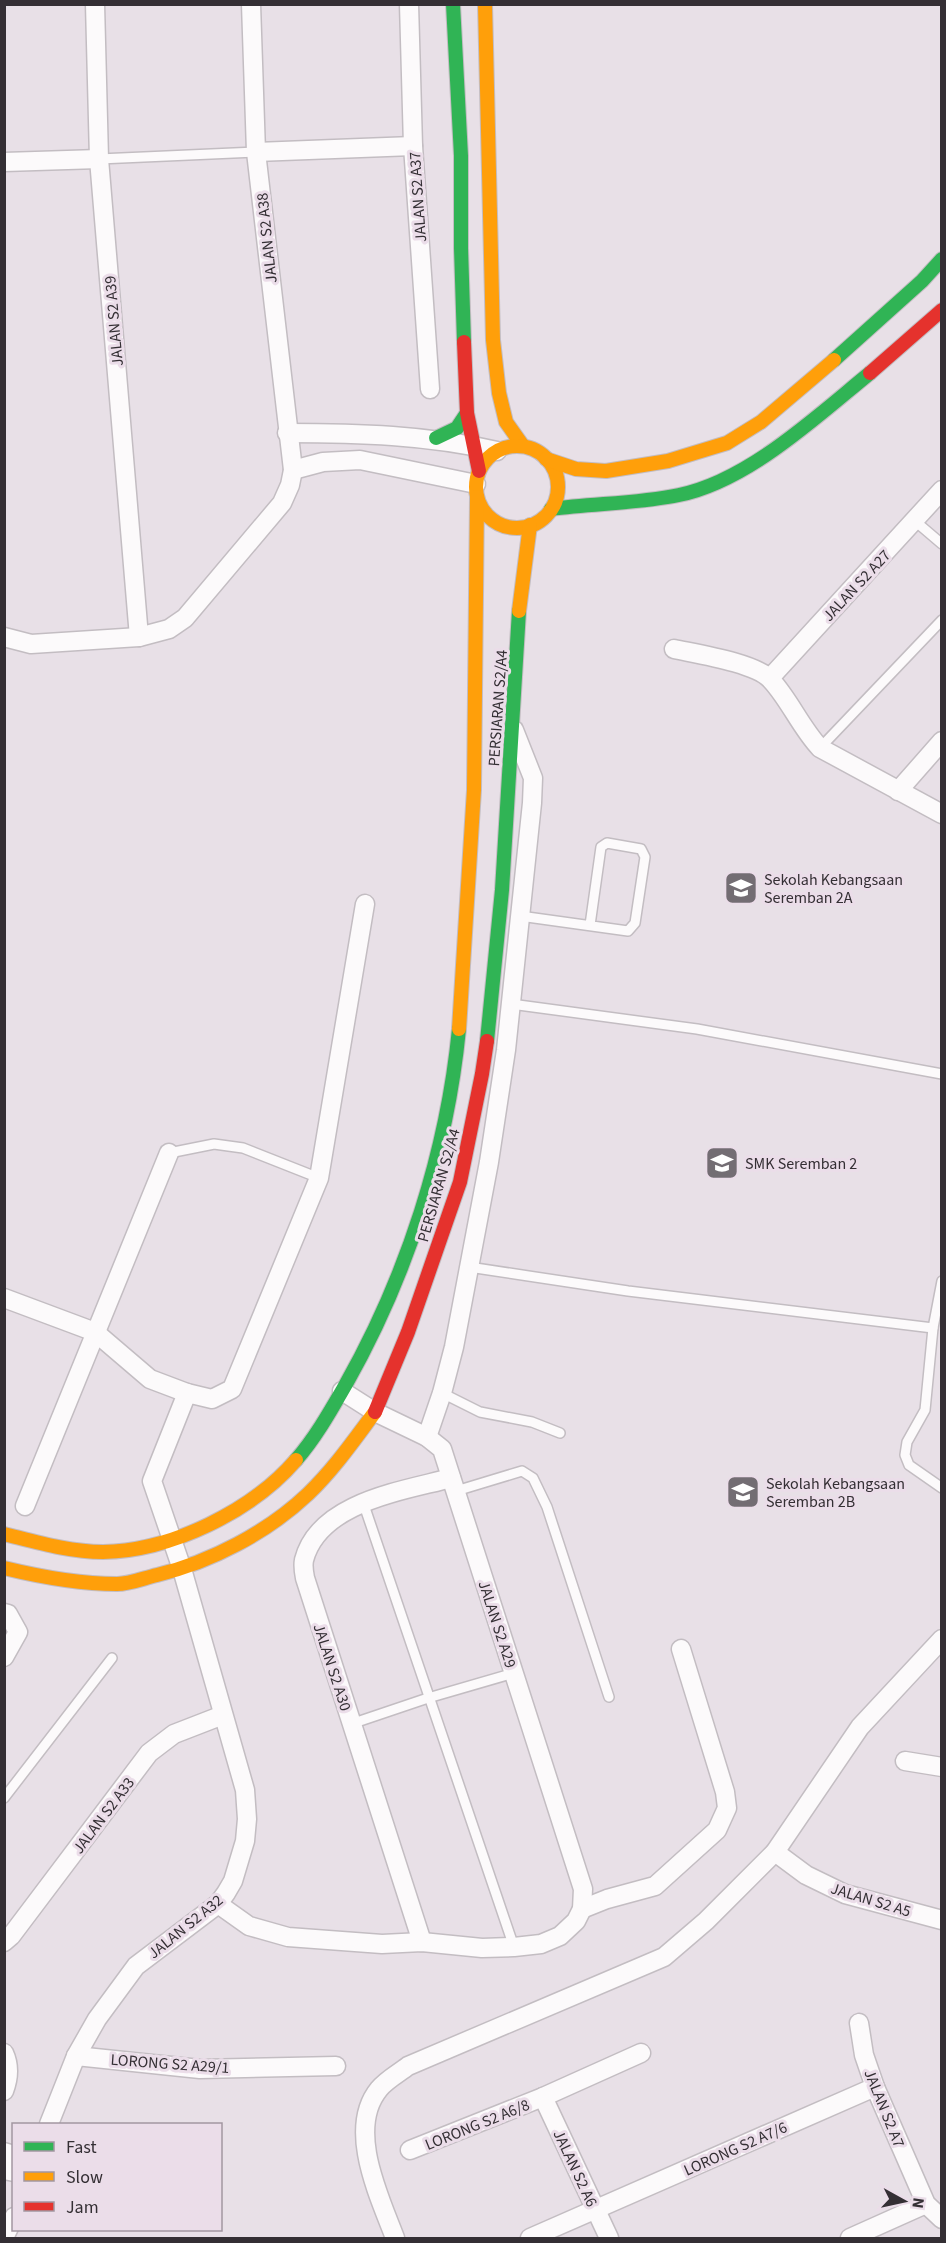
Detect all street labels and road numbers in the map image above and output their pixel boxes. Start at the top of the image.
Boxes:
street label: JALAN S2 A37 [404,151,432,243]
street label: JALAN S2 A38 [251,192,283,284]
street label: JALAN S2 A39 [99,275,129,367]
street label: JALAN S2 A27 [818,545,896,626]
street label: PERSIARAN S2/A4 [483,649,513,767]
street label: PERSIARAN S2/A4 [412,1126,466,1245]
street label: JALAN S2 A29 [473,1578,522,1671]
street label: JALAN S2 A30 [308,1621,357,1714]
street label: JALAN S2 A33 [68,1773,140,1858]
street label: JALAN S2 A5 [828,1877,914,1923]
street label: JALAN S2 A32 [143,1890,228,1964]
street label: LORONG S2 A29/1 [110,2049,230,2079]
street label: JALAN S2 A7 [858,2066,910,2151]
street label: LORONG S2 A6/8 [422,2094,533,2156]
street label: LORONG S2 A7/6 [680,2116,791,2182]
street label: JALAN S2 A6 [548,2126,603,2211]

